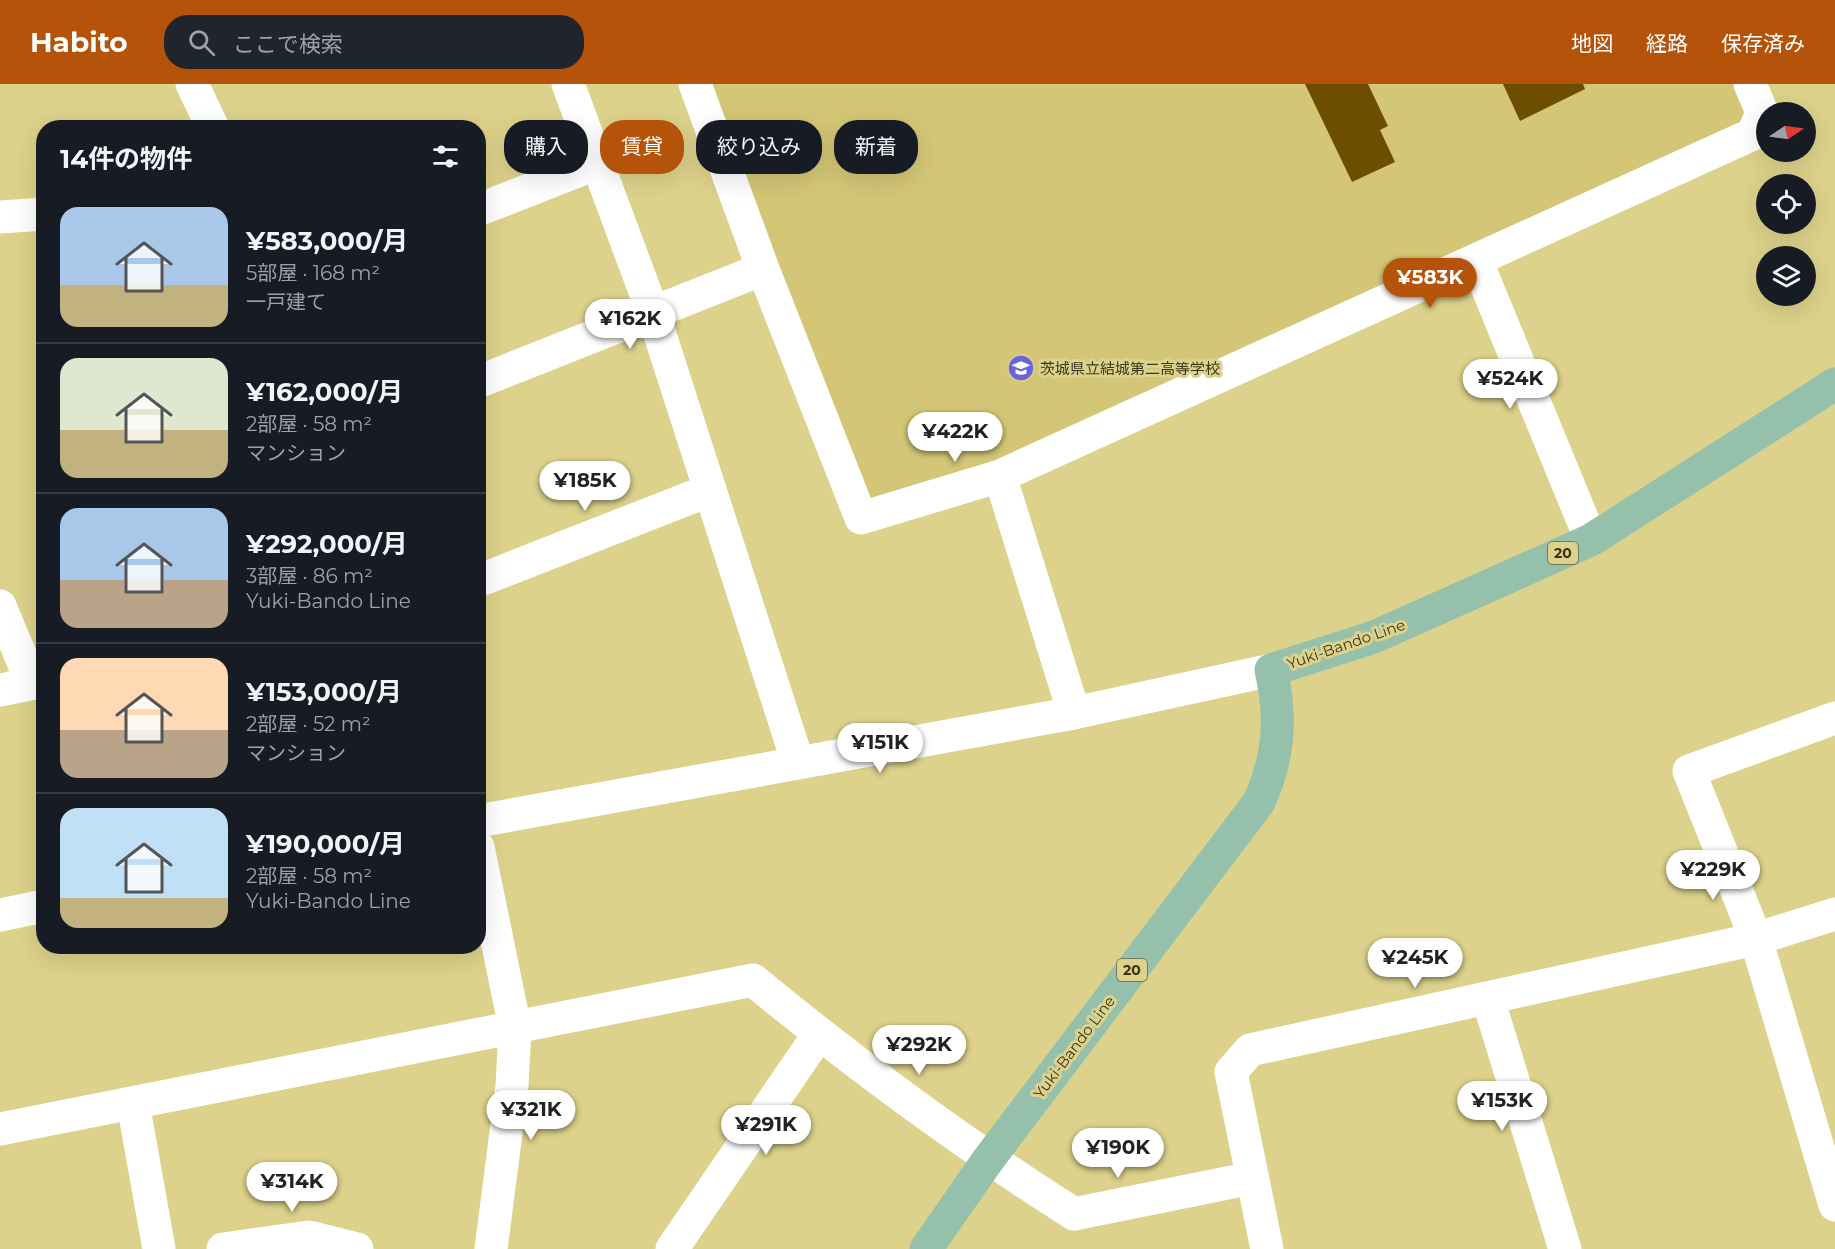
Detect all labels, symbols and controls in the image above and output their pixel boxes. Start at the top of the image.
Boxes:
search box [164,15,584,69]
text: Habito [30,25,128,59]
icon: search [185,26,218,59]
text: ここで検索 [233,31,343,58]
text: 地図 [1571,31,1613,56]
text: 経路 [1646,31,1688,56]
text: 保存済み [1721,31,1805,56]
north arrow [1756,102,1816,162]
map controls [1756,102,1816,306]
chip: 購入 [504,120,588,174]
chip: 賃貸 [600,120,684,174]
chip: 絞り込み [696,120,822,174]
chip: 新着 [834,120,918,174]
icon: filters [429,140,462,173]
text: 14件の物件 [60,143,192,175]
button: locate [1756,174,1816,234]
text: ¥583,000/月 [246,225,408,257]
icon: home [108,231,180,303]
button: layers [1756,246,1816,306]
pin: ¥583K [1388,258,1472,309]
text: 5部屋 · 168 m² [246,261,380,285]
text: ¥583K [1397,265,1463,289]
text: 一戸建て [246,290,326,314]
pin: ¥162K [588,299,672,350]
text: ¥162K [599,306,661,330]
school or university icon: 茨城県立結城第二高等学校 [1006,353,1036,383]
place label: 茨城県立結城第二高等学校 [1040,359,1220,378]
pin: ¥524K [1468,359,1552,410]
text: ¥524K [1477,366,1543,390]
text: ¥162,000/月 [246,376,403,408]
icon: home [108,382,180,454]
text: 2部屋 · 58 m² [246,412,372,436]
pin: ¥422K [913,412,997,463]
text: ¥422K [922,419,988,443]
text: マンション [246,441,346,465]
pin: ¥185K [543,461,627,512]
text: ¥185K [553,468,617,492]
text: ¥292,000/月 [246,528,408,560]
icon: home [108,532,180,604]
road number: 20 [1548,542,1578,564]
text: 3部屋 · 86 m² [246,564,373,588]
text: Yuki-Bando Line [246,589,411,613]
street label: Yuki-Bando Line [1284,615,1408,673]
text: ¥153,000/月 [246,676,402,708]
icon: home [108,682,180,754]
text: 2部屋 · 52 m² [246,712,371,736]
pin: ¥151K [838,723,922,774]
text: ¥151K [851,730,909,754]
text: マンション [246,741,346,765]
text: ¥190,000/月 [246,828,405,860]
icon: home [108,832,180,904]
pin: ¥229K [1671,850,1755,901]
text: ¥229K [1680,857,1746,881]
text: 2部屋 · 58 m² [246,864,372,888]
text: Yuki-Bando Line [246,889,411,913]
pin: ¥245K [1373,938,1457,989]
text: ¥245K [1382,945,1448,969]
road number: 20 [1117,959,1147,981]
street label: Yuki-Bando Line [1029,992,1119,1102]
pin: ¥292K [877,1025,961,1076]
text: ¥292K [886,1032,952,1056]
pin: ¥153K [1460,1081,1544,1132]
text: ¥153K [1471,1088,1533,1112]
pin: ¥321K [489,1090,573,1141]
text: ¥321K [500,1097,562,1121]
pin: ¥291K [724,1105,808,1156]
text: ¥291K [735,1112,797,1136]
pin: ¥190K [1076,1128,1160,1179]
text: ¥190K [1086,1135,1150,1159]
pin: ¥314K [250,1162,334,1213]
text: ¥314K [260,1169,324,1193]

